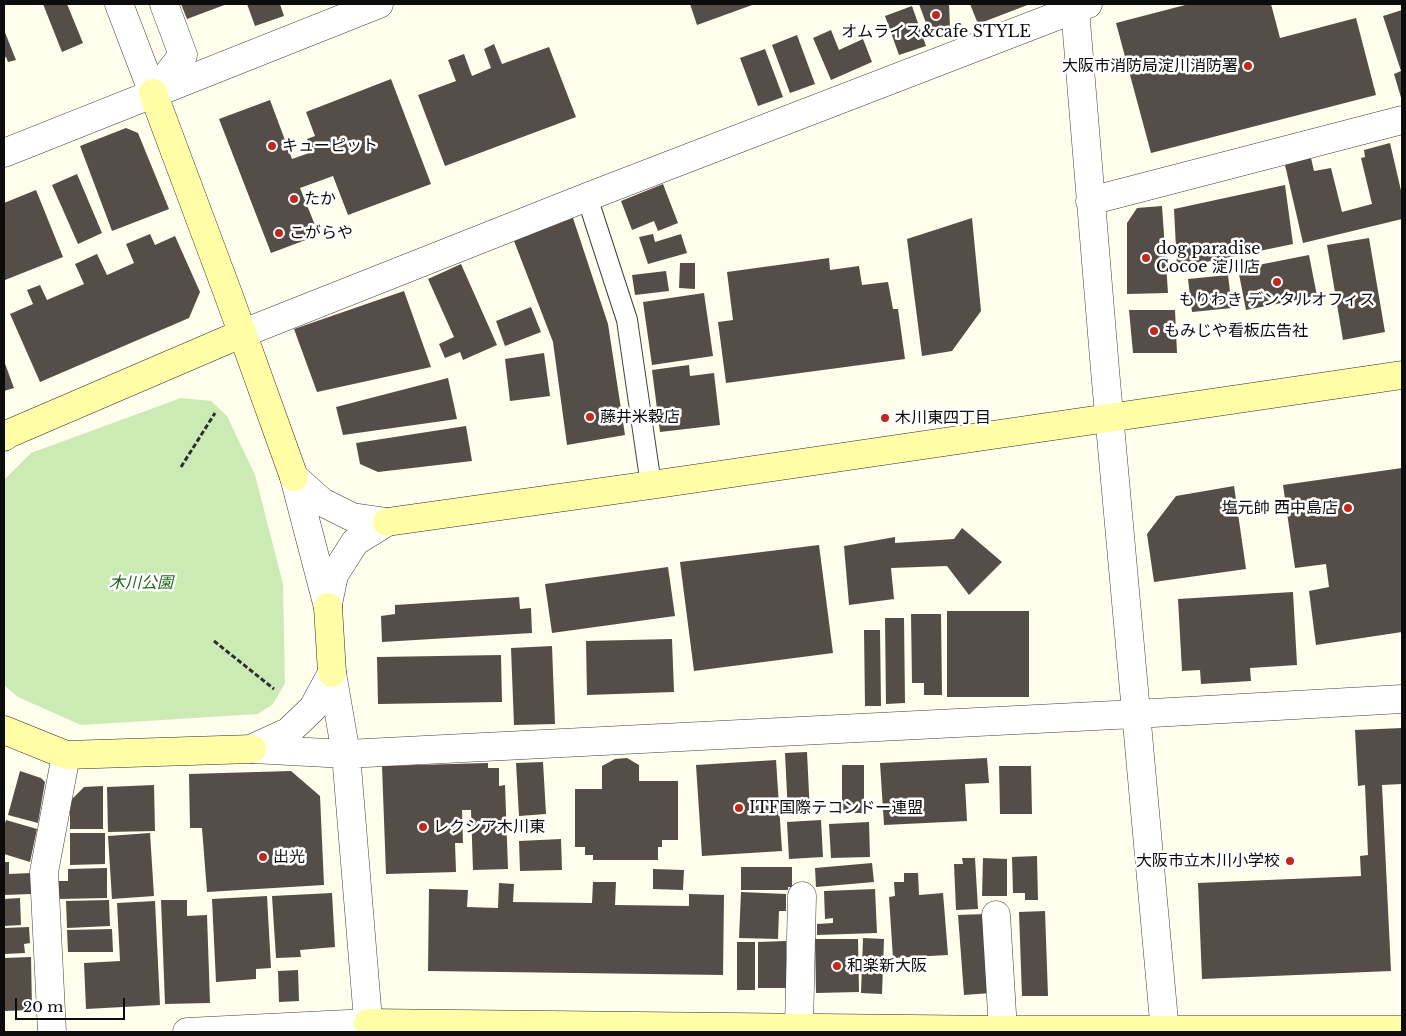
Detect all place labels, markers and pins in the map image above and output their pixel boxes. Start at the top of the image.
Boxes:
marker: オムライス&cafe STYLE [930,9,942,21]
place label: オムライス&cafe STYLE [841,22,1031,42]
place label: 大阪市消防局淀川消防署 [1062,56,1238,76]
marker: 大阪市消防局淀川消防署 [1242,60,1254,72]
place label: キューピット [282,136,378,156]
marker: キューピット [266,140,278,152]
place label: たか [304,189,336,209]
marker: たか [288,193,300,205]
place label: こがらや [289,223,353,243]
marker: こがらや [273,227,285,239]
place label: dog paradise Cocoe 淀川店 [1156,239,1260,277]
marker: dog paradise Cocoe 淀川店 [1140,252,1152,264]
marker: もりわき デンタルオフィス [1271,276,1283,288]
place label: もりわき デンタルオフィス [1179,290,1375,310]
place label: もみじや看板広告社 [1164,321,1308,341]
marker: もみじや看板広告社 [1148,325,1160,337]
place label: 藤井米穀店 [600,407,680,427]
place label: 木川東四丁目 [895,408,991,428]
marker: 藤井米穀店 [584,411,596,423]
marker: 木川東四丁目 [879,412,891,424]
place label: 塩元帥 西中島店 [1221,498,1338,518]
marker: 塩元帥 西中島店 [1342,502,1354,514]
place label: ITF国際テコンドー連盟 [749,798,923,818]
marker: ITF国際テコンドー連盟 [733,802,745,814]
place label: レクシア木川東 [433,817,545,837]
marker: レクシア木川東 [417,821,429,833]
place label: 出光 [273,847,305,867]
marker: 出光 [257,851,269,863]
place label: 大阪市立木川小学校 [1136,851,1280,871]
marker: 大阪市立木川小学校 [1284,855,1296,867]
place label: 和楽新大阪 [847,956,927,976]
marker: 和楽新大阪 [831,960,843,972]

